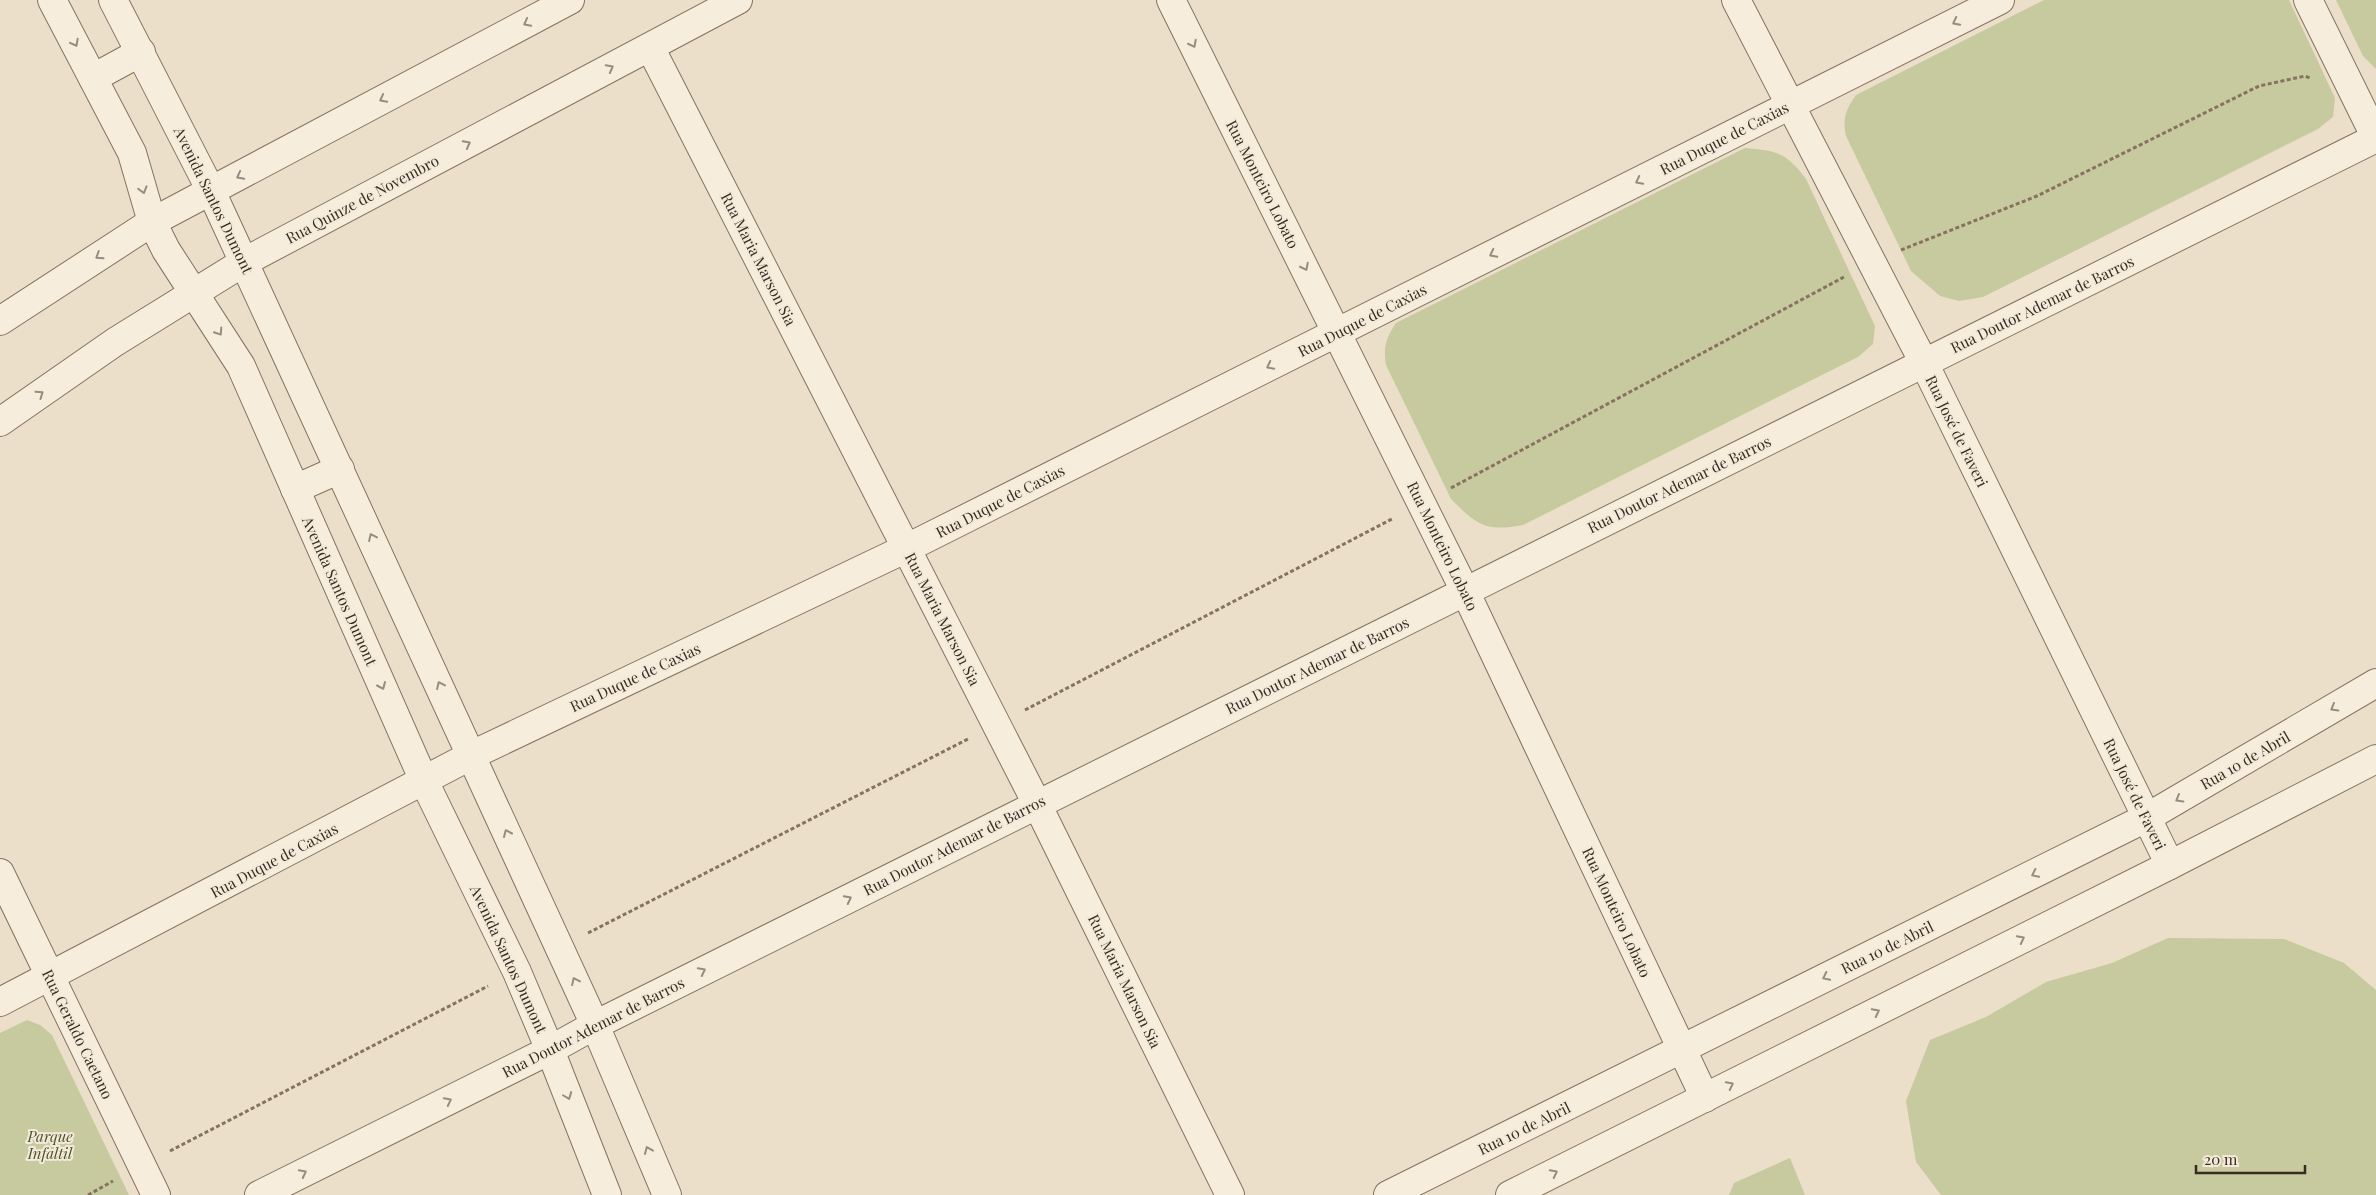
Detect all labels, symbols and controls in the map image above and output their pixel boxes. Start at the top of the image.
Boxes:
one-way arrow [1952,16,1961,26]
one-way arrow [523,17,532,27]
one-way arrow [69,38,79,47]
one-way arrow [1187,38,1197,47]
one-way arrow [605,64,614,74]
one-way arrow [380,93,389,103]
street label: Rua Duque de Caxias [1656,97,1792,179]
street label: Rua Monteiro Lobato [1222,116,1304,252]
street label: Avenida Santos Dumont [169,122,259,277]
one-way arrow [461,140,470,150]
street label: Rua Quinze de Novembro [282,150,442,248]
one-way arrow [236,170,245,180]
one-way arrow [1635,175,1644,185]
one-way arrow [137,185,147,194]
street label: Rua Maria Marson Sia [717,189,801,329]
one-way arrow [1490,248,1499,258]
one-way arrow [96,250,105,260]
street label: Rua Doutor Ademar de Barros [1947,251,2137,357]
one-way arrow [1299,262,1309,271]
street label: Rua Duque de Caxias [1294,279,1430,361]
one-way arrow [212,327,222,336]
one-way arrow [1266,360,1275,370]
street label: Rua José de Faveri [1921,372,1993,491]
one-way arrow [34,391,44,400]
street label: Rua Doutor Ademar de Barros [1584,431,1774,537]
street label: Rua Duque de Caxias [932,460,1068,542]
street label: Rua Monteiro Lobato [1403,478,1483,614]
street label: Avenida Santos Dumont [298,512,382,669]
one-way arrow [367,533,378,542]
street label: Rua Maria Marson Sia [901,549,985,689]
street label: Rua Doutor Ademar de Barros [1222,612,1412,718]
street label: Rua Duque de Caxias [567,638,703,716]
one-way arrow [376,681,387,690]
one-way arrow [435,681,446,690]
one-way arrow [2330,702,2339,712]
street label: Rua 10 de Abril [2196,726,2294,794]
street label: Rua José de Faveri [2099,735,2171,854]
street label: Rua Doutor Ademar de Barros [860,790,1048,900]
one-way arrow [2175,793,2184,803]
street label: Rua Duque de Caxias [207,818,341,902]
one-way arrow [503,829,514,838]
street label: Rua Monteiro Lobato [1578,844,1656,980]
one-way arrow [2031,868,2040,878]
street label: Avenida Santos Dumont [465,881,552,1037]
one-way arrow [842,895,851,905]
street label: Rua Maria Marson Sia [1084,911,1166,1052]
street label: Rua 10 de Abril [1837,916,1937,978]
one-way arrow [2016,935,2025,946]
street label: Rua Geraldo Caetano [38,966,118,1102]
one-way arrow [697,967,706,977]
one-way arrow [1823,971,1832,981]
street label: Rua Doutor Ademar de Barros [499,972,687,1082]
one-way arrow [570,977,581,986]
one-way arrow [1870,1008,1879,1018]
one-way arrow [1725,1081,1734,1091]
one-way arrow [562,1091,572,1100]
one-way arrow [443,1096,452,1107]
street label: Rua 10 de Abril [1474,1097,1574,1159]
park label: Parque Infaltil [26,1126,73,1163]
scale bar [2196,1142,2305,1174]
one-way arrow [643,1146,654,1155]
text: 20 m [2204,1149,2238,1169]
one-way arrow [298,1169,307,1179]
one-way arrow [1548,1169,1557,1179]

